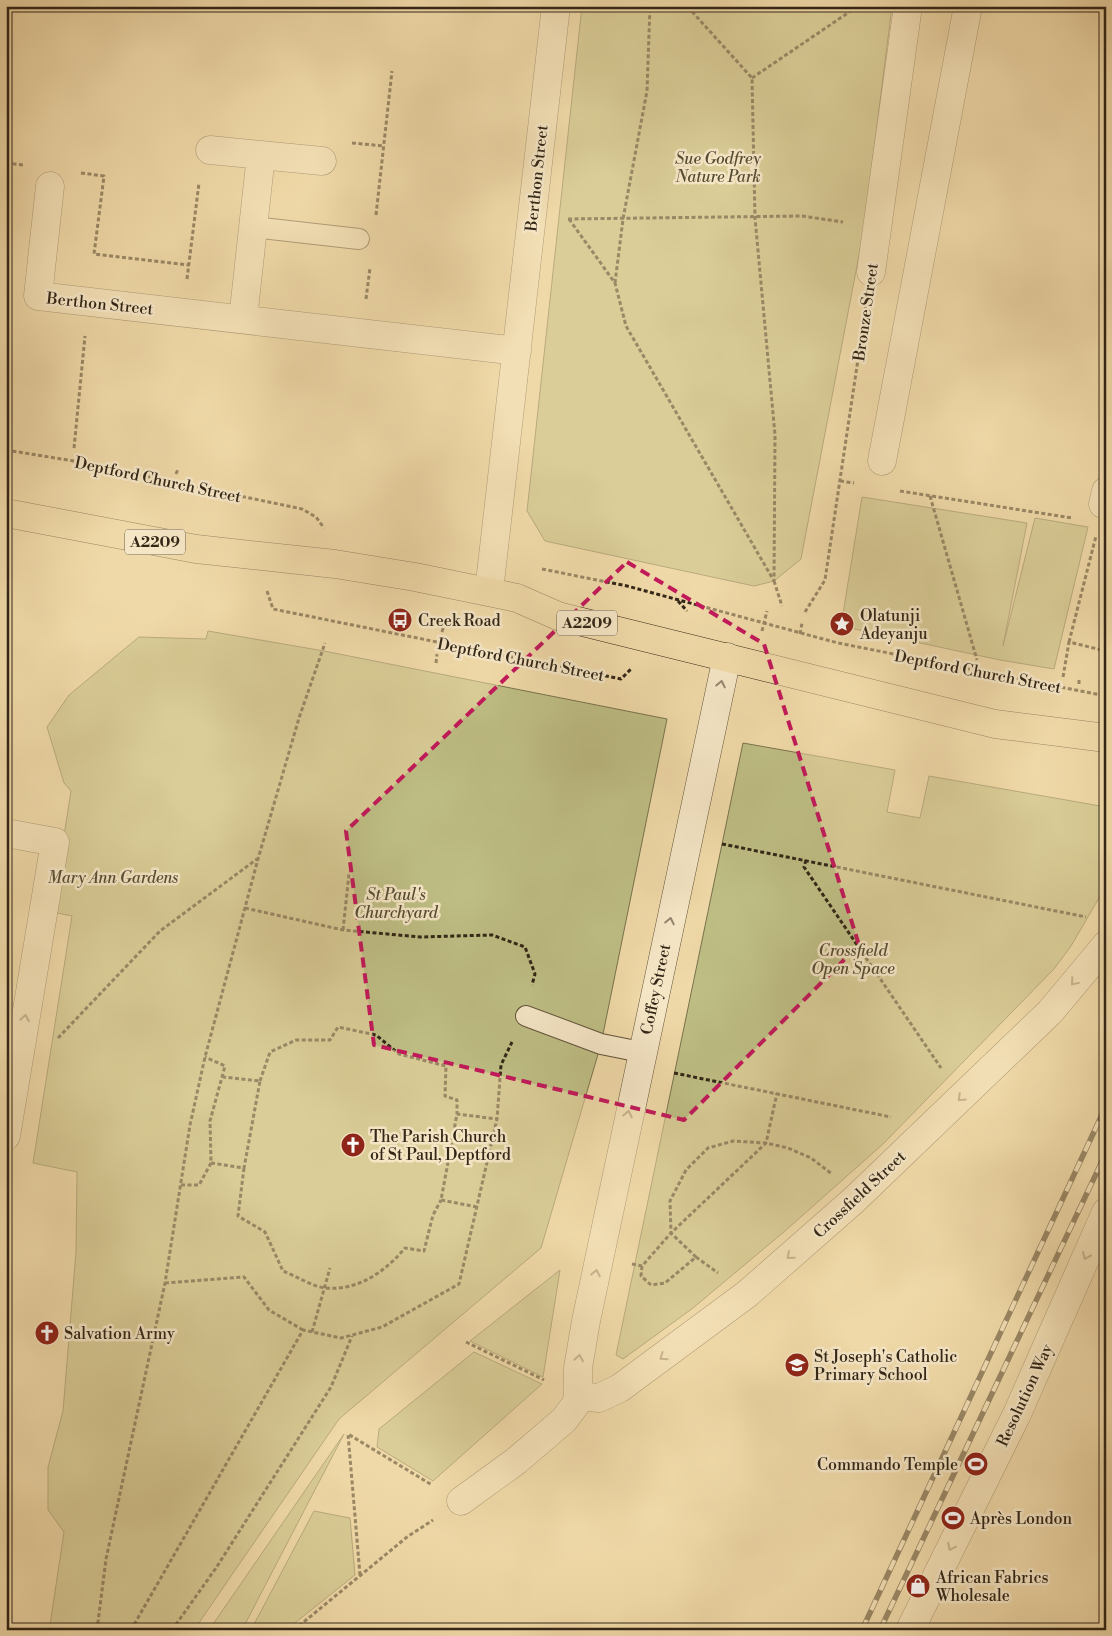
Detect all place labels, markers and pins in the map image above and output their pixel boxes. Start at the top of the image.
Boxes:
place label: Olatunji Adeyanju [859,606,928,644]
bus stop icon: Creek Road [387,607,413,633]
place label: Creek Road [418,611,501,631]
place icon: Olatunji Adeyanju [829,611,855,637]
place label: The Parish Church of St Paul, Deptford [370,1127,511,1165]
church icon: The Parish Church of St Paul, Deptford [340,1132,366,1158]
church icon: Salvation Army [34,1320,60,1346]
place label: Salvation Army [64,1324,175,1344]
place label: St Joseph's Catholic Primary School [814,1347,957,1385]
school or university icon: St Joseph's Catholic Primary School [784,1352,810,1378]
sports icon: Commando Temple [963,1451,989,1477]
place label: Commando Temple [817,1455,958,1475]
sports icon: Après London [940,1505,966,1531]
place label: Après London [969,1509,1073,1529]
place label: African Fabrics Wholesale [935,1568,1049,1606]
shop icon: African Fabrics Wholesale [905,1573,931,1599]

